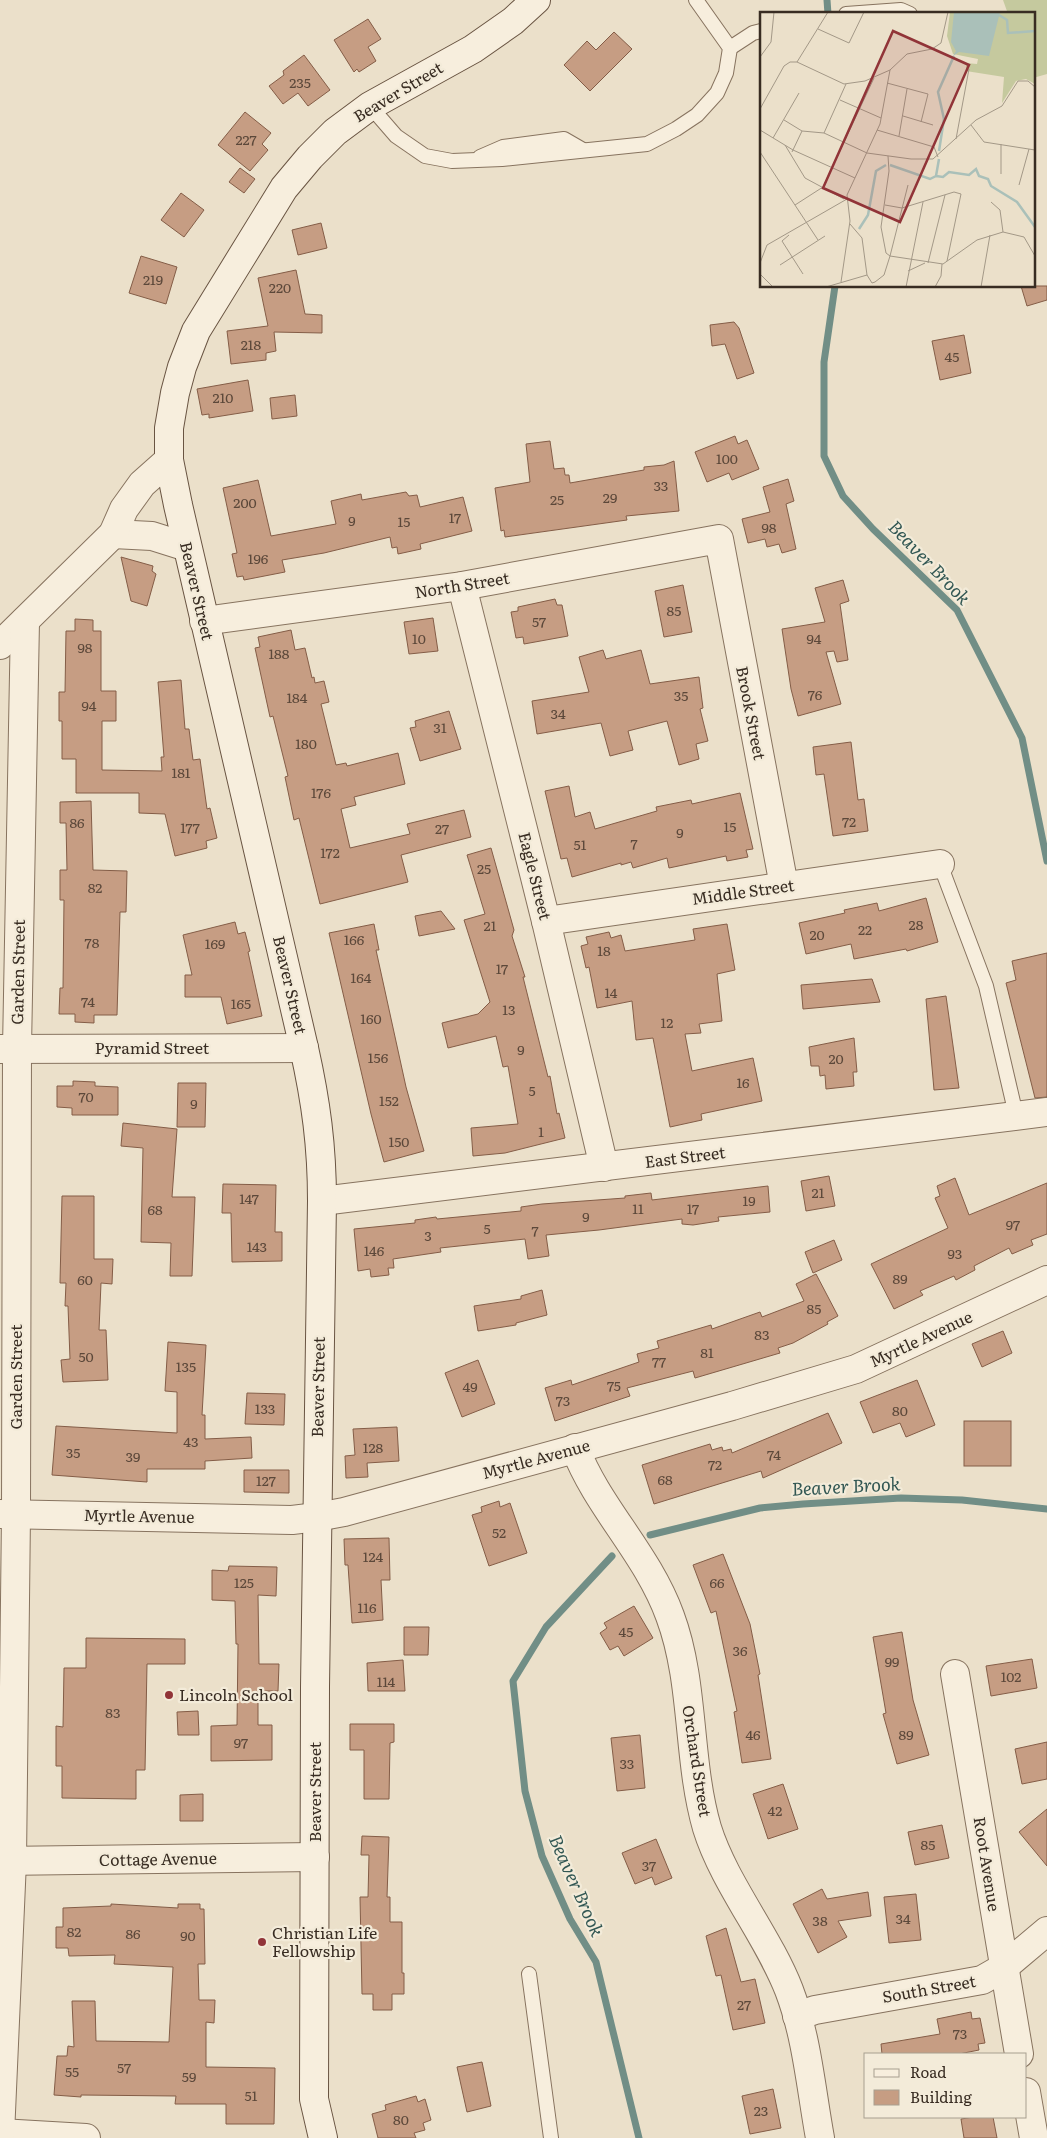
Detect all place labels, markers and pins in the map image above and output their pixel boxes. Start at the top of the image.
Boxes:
place label: Lincoln School [179,1682,293,1706]
marker: Lincoln School [163,1689,175,1701]
place label: Christian Life Fellowship [272,1920,377,1962]
marker: Christian Life Fellowship [256,1936,268,1948]

